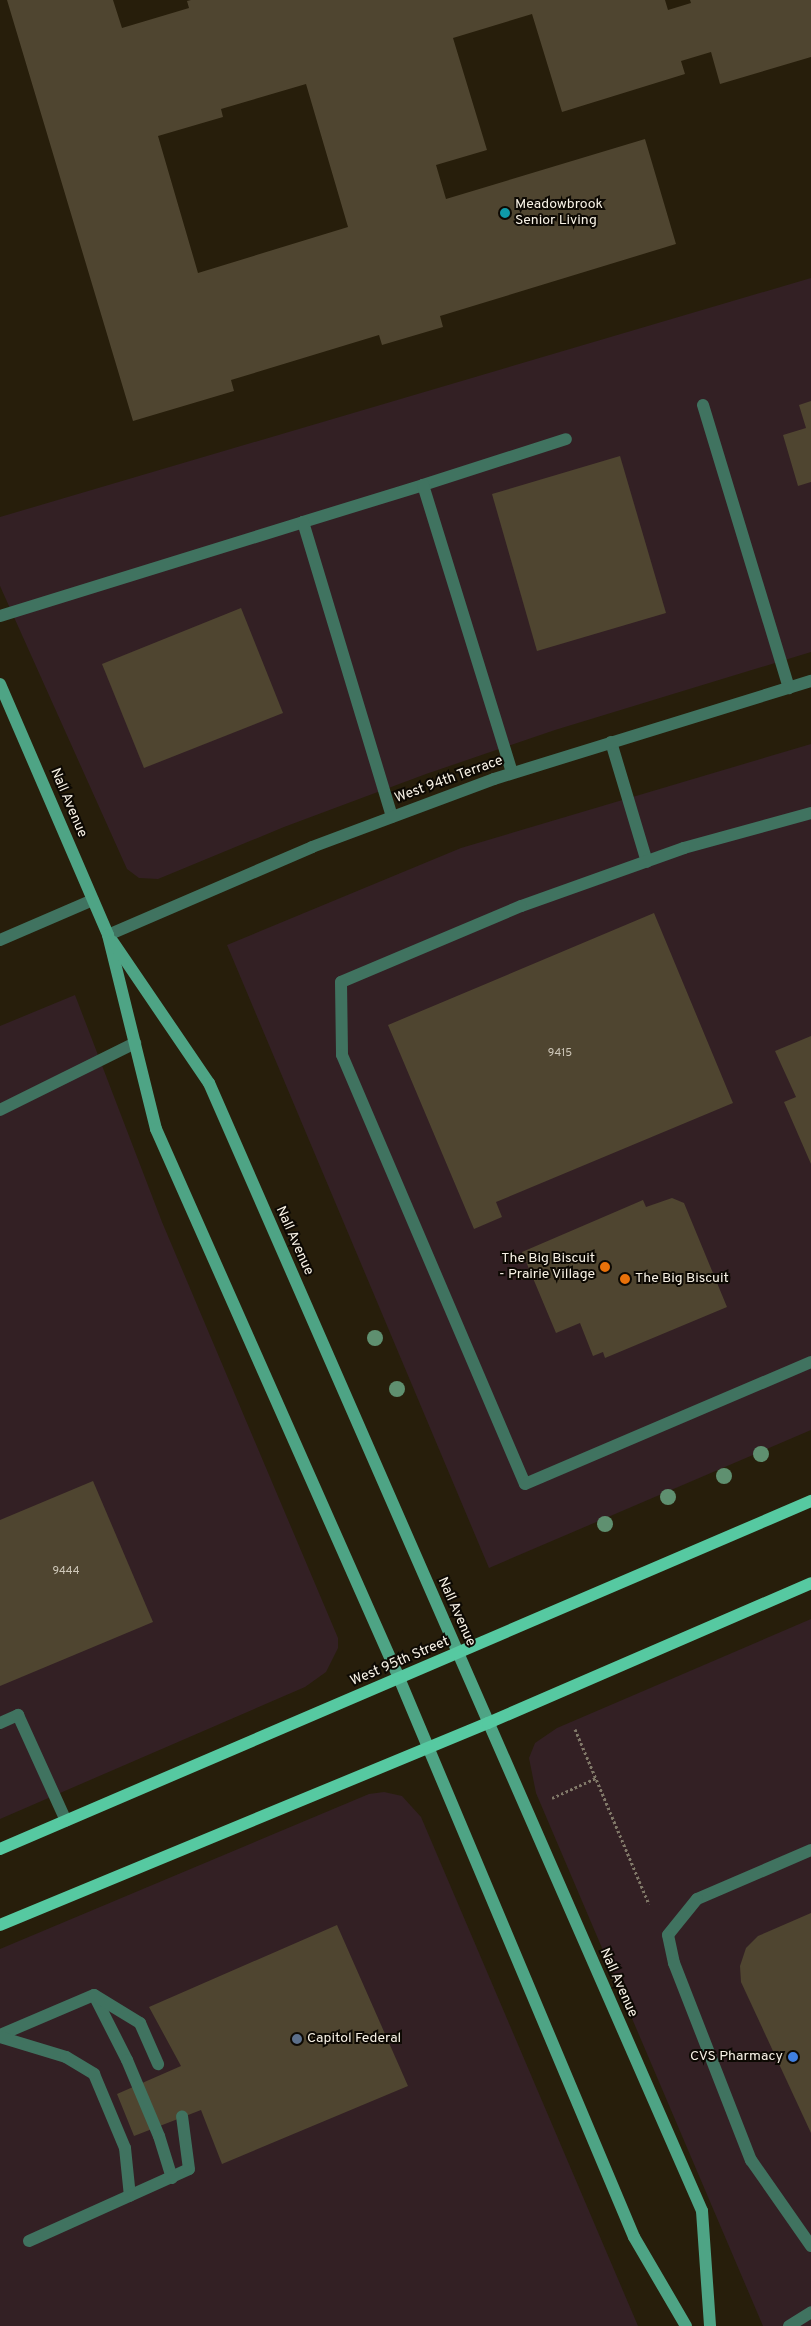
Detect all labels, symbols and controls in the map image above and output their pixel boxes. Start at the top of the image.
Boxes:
place label: Meadowbrook Senior Living [515,197,603,230]
marker: Meadowbrook Senior Living [499,207,511,219]
street label: West 94th Terrace [392,753,506,807]
street label: Nall Avenue [46,766,90,840]
house number: 9415 [548,1046,572,1060]
street label: Nall Avenue [271,1204,317,1278]
place label: The Big Biscuit - Prairie Village [499,1251,595,1284]
marker: The Big Biscuit - Prairie Village [599,1261,611,1273]
place label: The Big Biscuit [635,1271,729,1287]
marker: The Big Biscuit [619,1273,631,1285]
house number: 9444 [52,1564,80,1578]
street label: Nall Avenue [433,1575,479,1649]
street label: West 95th Street [348,1634,452,1690]
street label: Nall Avenue [595,1946,641,2020]
place label: Capitol Federal [307,2031,401,2047]
marker: Capitol Federal [291,2033,303,2045]
place label: CVS Pharmacy [690,2049,783,2065]
marker: CVS Pharmacy [787,2051,799,2063]

